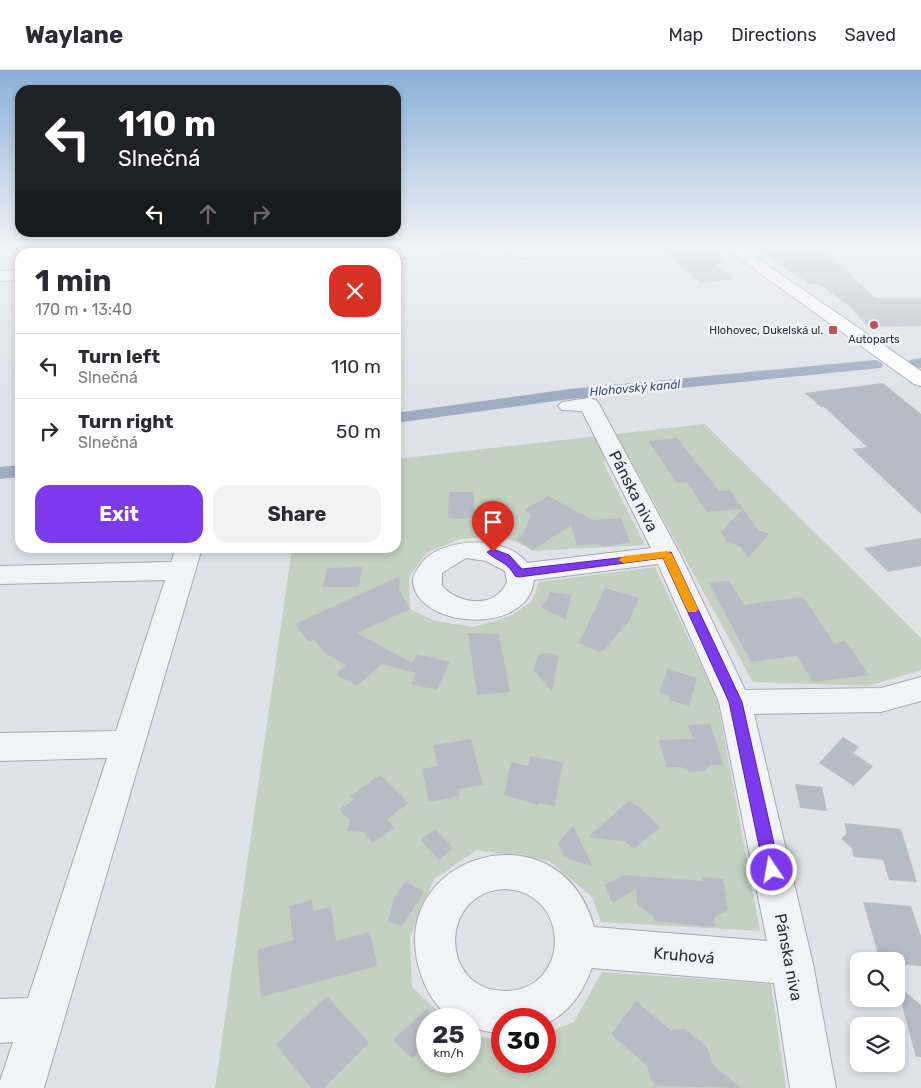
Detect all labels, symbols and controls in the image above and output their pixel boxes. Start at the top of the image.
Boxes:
text: Waylane [25,21,123,49]
text: Map [668,24,703,46]
text: Directions [731,24,817,46]
text: Saved [845,24,896,46]
text: 110 m [118,103,216,145]
icon: left [35,105,100,170]
text: Slnečná [118,145,200,172]
icon: left [141,200,169,228]
icon: ahead [194,200,222,228]
icon: right [247,200,275,228]
text: 1 min [35,263,112,299]
button: close [329,265,381,317]
text: 170 m · 13:40 [35,300,132,319]
marker: Autoparts [868,319,880,331]
place label: Hlohovec, Dukelská ul. [709,324,823,337]
marker: Hlohovec, Dukelská ul. [827,324,839,336]
place label: Autoparts [848,333,900,346]
text: Turn left [78,345,160,368]
icon: left [35,352,63,380]
text: 110 m [331,355,381,378]
text: Slnečná [78,368,138,387]
water label: Hlohovský kanál [589,377,682,399]
text: Turn right [78,410,173,433]
icon: right [35,417,63,445]
text: 50 m [336,420,381,443]
text: Slnečná [78,433,138,452]
street label: Pánska niva [605,447,662,535]
button: Exit [35,485,203,543]
button: Share [213,485,381,543]
pin [472,501,514,552]
icon: arrive [479,508,507,536]
position arrow [745,843,797,895]
street label: Pánska niva [771,912,806,1002]
street label: Kruhová [653,943,715,968]
map controls [850,952,905,1072]
button: search [850,952,905,1007]
speed limit sign: 30 [491,1008,556,1073]
button: layers [850,1017,905,1072]
text: 25 [432,1020,465,1049]
text: km/h [434,1046,463,1060]

